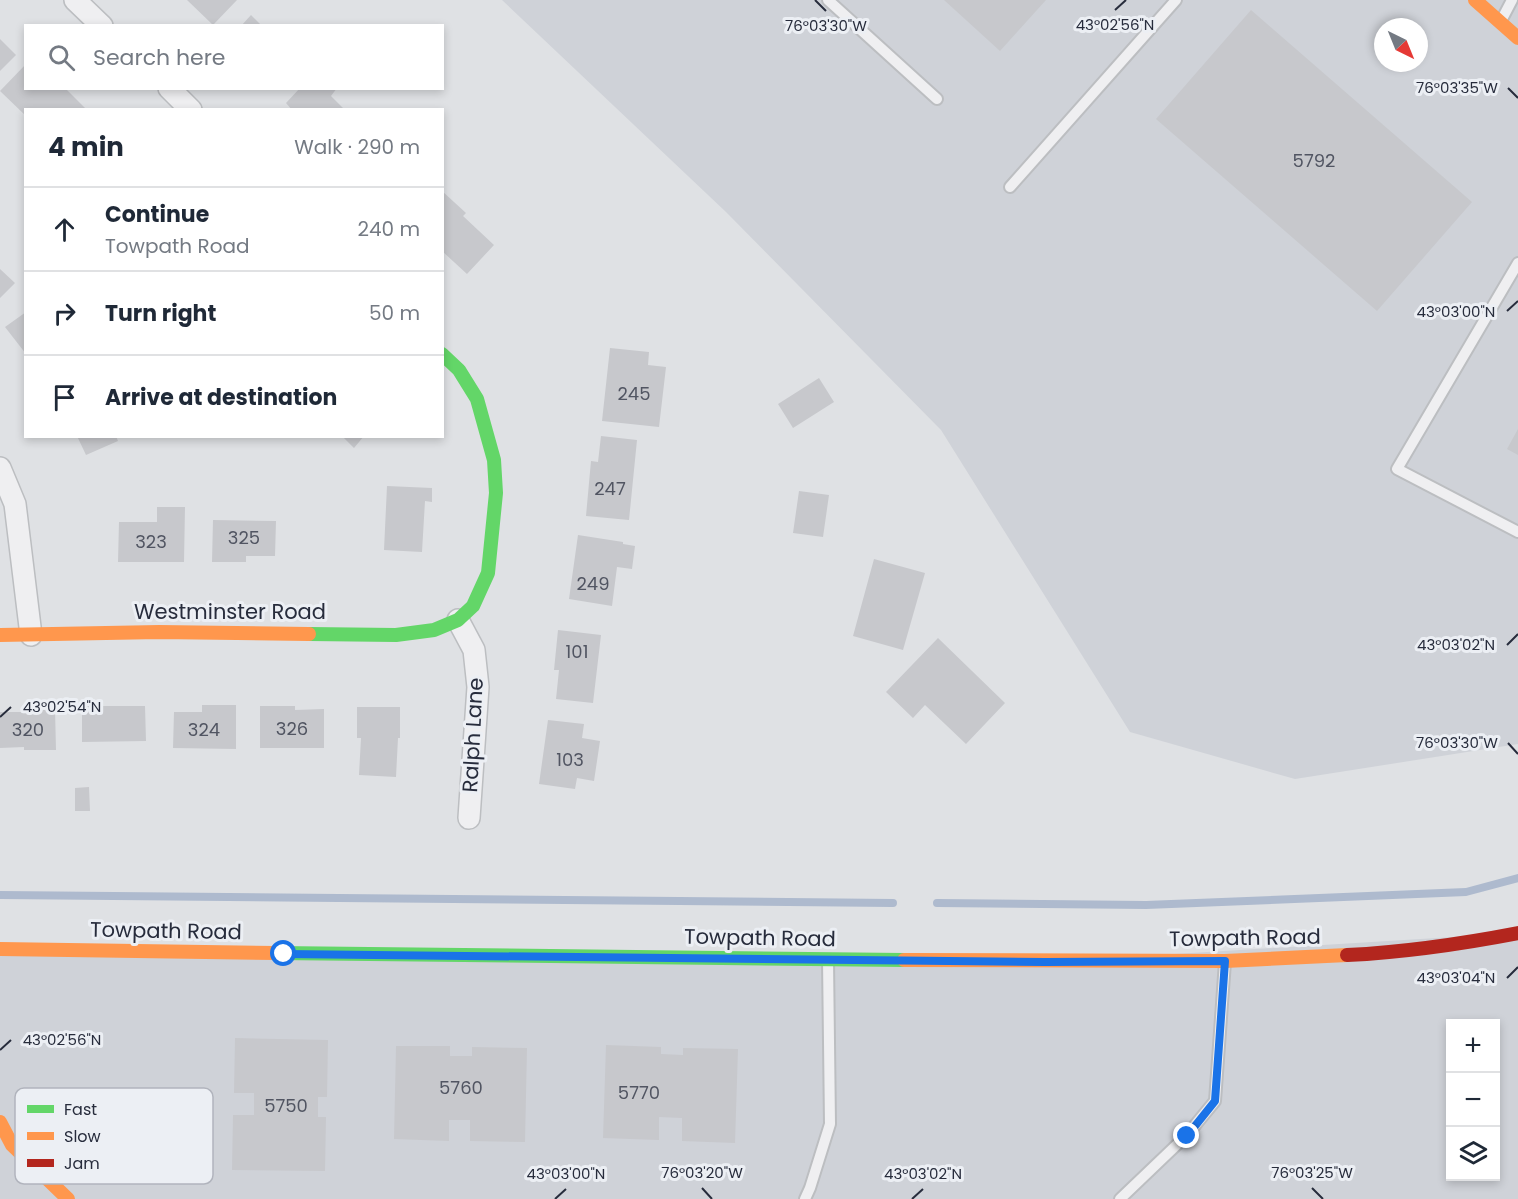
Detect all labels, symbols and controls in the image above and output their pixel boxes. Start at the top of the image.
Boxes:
text: 43°02'56"N [1076,14,1154,35]
text: 76°03'30"W [785,15,867,36]
north arrow [1374,18,1428,72]
search box [24,24,444,90]
icon: search [45,41,78,74]
text: Search here [93,42,226,73]
text: 76°03'35"W [1416,77,1498,98]
text: 4 min [48,129,124,165]
text: Walk · 290 m [294,133,420,161]
house number: 5792 [1293,148,1335,173]
text: Continue [105,199,209,230]
icon: ahead [48,213,81,246]
text: 240 m [357,215,420,243]
text: Towpath Road [105,232,249,260]
icon: right [48,297,81,330]
text: Turn right [105,298,216,329]
text: 50 m [369,299,420,327]
text: 43°03'00"N [1417,301,1495,322]
icon: arrive [48,381,81,414]
house number: 245 [618,381,650,406]
text: Arrive at destination [105,382,337,413]
house number: 247 [594,476,626,501]
house number: 325 [228,525,260,550]
house number: 323 [135,529,167,554]
house number: 249 [576,571,610,596]
street label: Westminster Road [134,597,326,626]
text: 43°03'02"N [1417,634,1495,655]
house number: 101 [566,639,588,664]
street label: Ralph Lane [455,677,490,793]
text: 43°02'54"N [23,696,101,717]
house number: 326 [276,716,308,741]
house number: 320 [12,717,44,742]
house number: 324 [188,717,220,742]
text: 76°03'30"W [1416,732,1498,753]
house number: 103 [556,747,584,772]
street label: Towpath Road [90,915,242,946]
street label: Towpath Road [684,922,836,953]
street label: Towpath Road [1169,922,1321,953]
route start [270,940,296,966]
text: 43°03'04"N [1417,967,1495,988]
map controls [1446,1019,1500,1181]
button: + [1446,1019,1500,1073]
text: 43°02'56"N [23,1029,101,1050]
button: − [1446,1073,1500,1127]
house number: 5760 [439,1075,483,1100]
house number: 5770 [618,1080,660,1105]
legend [15,1088,213,1184]
house number: 5750 [264,1093,308,1118]
text: Fast [64,1098,97,1121]
route end [1173,1122,1199,1148]
text: Slow [64,1125,101,1148]
button: layers [1446,1127,1500,1181]
text: Jam [64,1152,100,1175]
text: 76°03'20"W [661,1162,743,1183]
text: 76°03'25"W [1271,1162,1353,1183]
text: 43°03'00"N [527,1163,605,1184]
text: 43°03'02"N [884,1163,962,1184]

